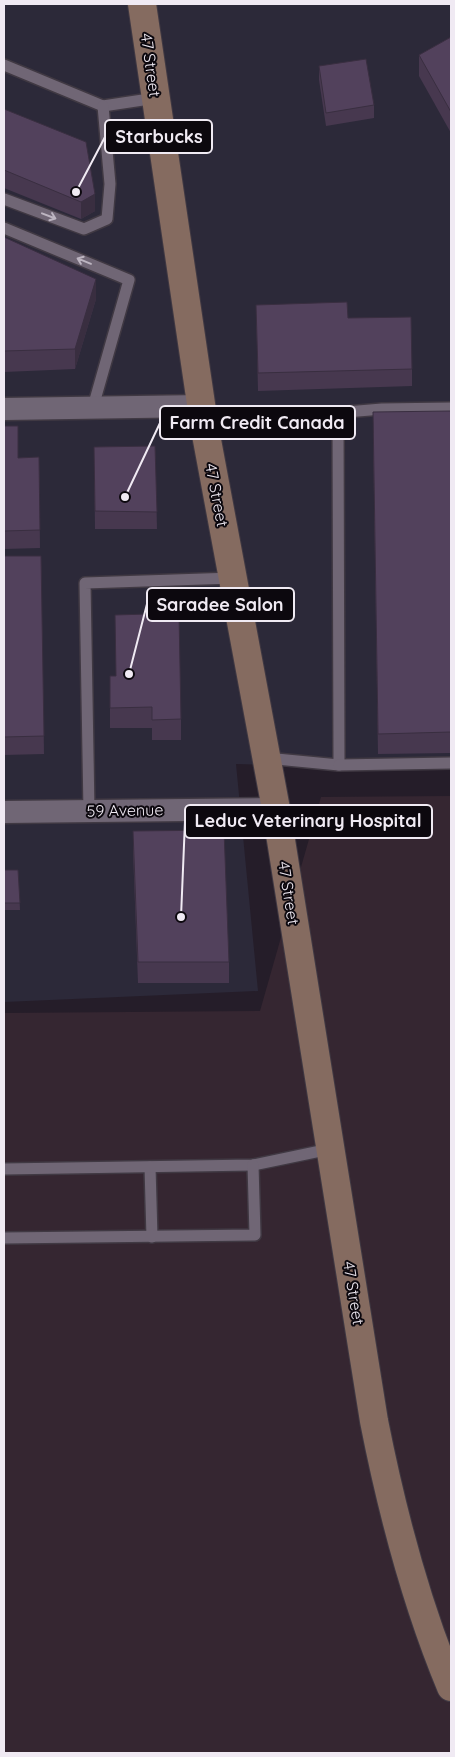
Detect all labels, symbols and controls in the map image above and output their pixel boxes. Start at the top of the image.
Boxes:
street label: 47 Street [137,32,165,98]
callout: Starbucks [105,120,212,153]
text: Starbucks [115,125,203,148]
one-way arrow [42,213,57,222]
one-way arrow [77,256,92,265]
callout: Farm Credit Canada [160,406,355,439]
text: Farm Credit Canada [169,411,345,434]
street label: 47 Street [201,462,233,528]
callout: Saradee Salon [147,588,294,621]
text: Saradee Salon [156,593,284,616]
street label: 59 Avenue [86,799,164,821]
callout: Leduc Veterinary Hospital [185,805,432,838]
text: Leduc Veterinary Hospital [194,809,422,832]
street label: 47 Street [274,860,304,926]
street label: 47 Street [339,1260,369,1326]

